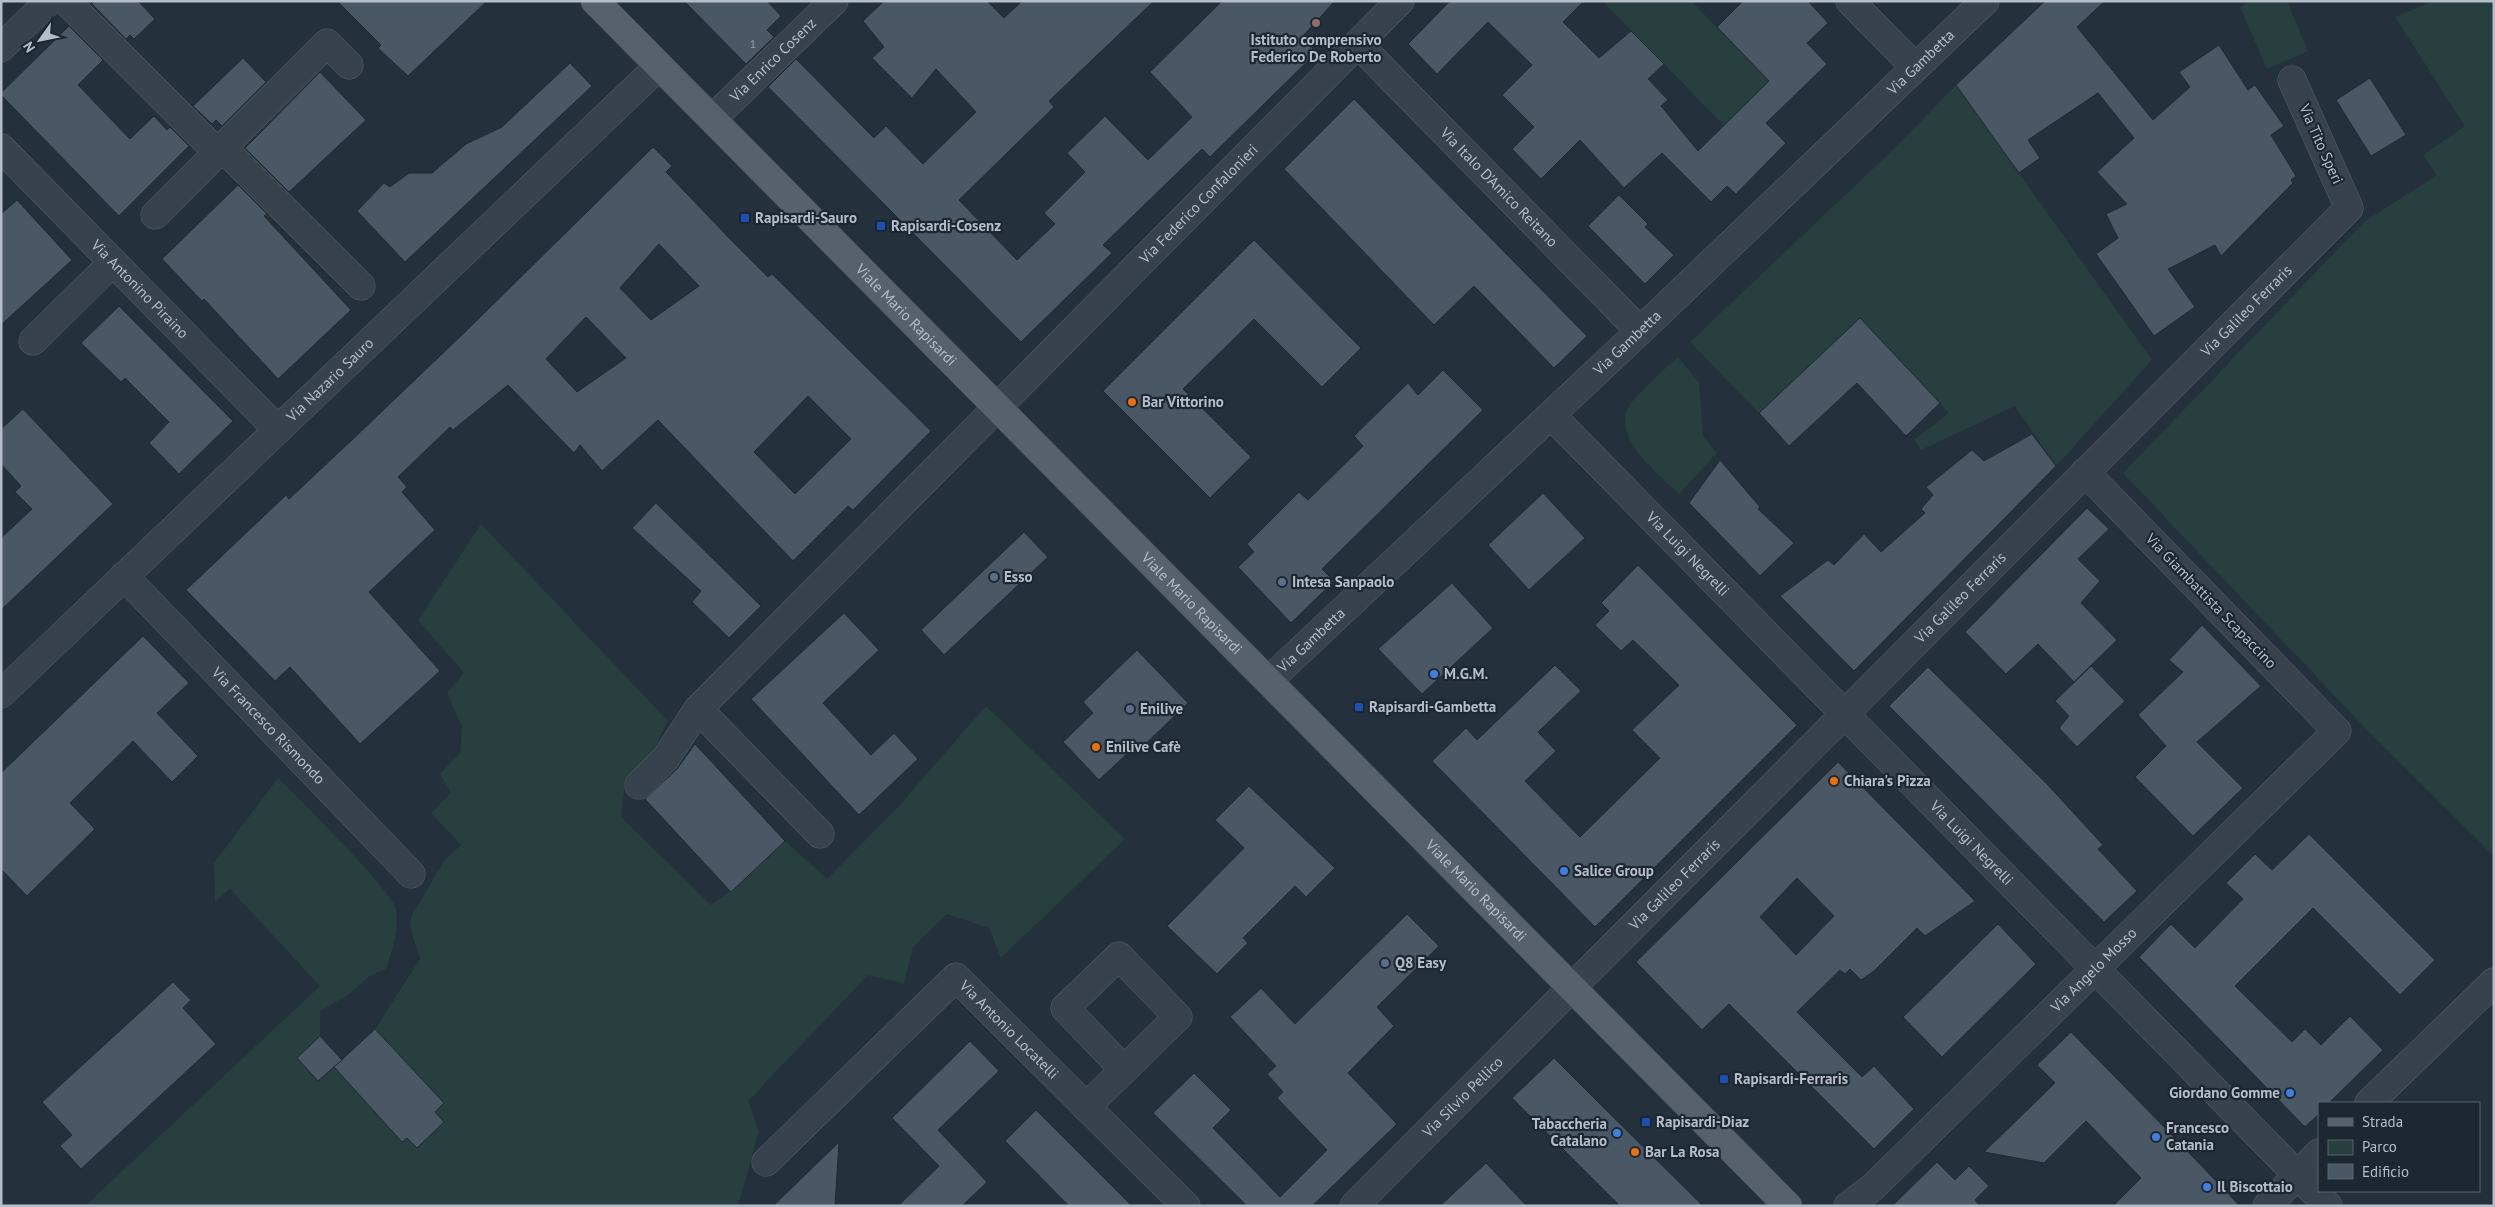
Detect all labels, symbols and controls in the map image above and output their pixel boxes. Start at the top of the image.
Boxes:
street label: Via Enrico Cosenz [725,13,820,106]
north arrow [15,15,65,65]
marker: Istituto comprensivo Federico De Roberto [1310,17,1322,29]
street label: Via Gambetta [1882,25,1958,99]
place label: Istituto comprensivo Federico De Roberto [1250,30,1382,66]
house number: 1 [750,36,756,51]
text: N [19,38,39,56]
street label: Via Tito Speri [2295,100,2348,187]
street label: Via Italo D'Amico Reitano [1436,122,1562,251]
street label: Via Federico Confalonieri [1134,140,1262,268]
place label: Rapisardi-Sauro [755,208,857,227]
marker: Rapisardi-Sauro [739,212,751,224]
place label: Rapisardi-Cosenz [891,216,1001,235]
marker: Rapisardi-Cosenz [875,220,887,232]
street label: Via Antonino Piraino [87,235,193,342]
street label: Viale Mario Rapisardi [851,259,961,370]
street label: Via Galileo Ferraris [2196,261,2296,361]
street label: Via Gambetta [1588,306,1665,380]
street label: Via Nazario Sauro [281,333,377,426]
place label: Bar Vittorino [1142,392,1224,411]
marker: Bar Vittorino [1126,396,1138,408]
street label: Via Luigi Negrelli [1642,507,1734,600]
street label: Via Giambattista Scapaccino [2141,528,2281,672]
street label: Viale Mario Rapisardi [1137,548,1247,658]
street label: Via Galileo Ferraris [1910,548,2010,648]
place label: Esso [1004,567,1033,586]
marker: Esso [988,571,1000,583]
place label: Intesa Sanpaolo [1292,572,1394,591]
marker: Intesa Sanpaolo [1276,576,1288,588]
street label: Via Gambetta [1272,603,1349,677]
street label: Via Francesco Rismondo [207,662,329,788]
place label: M.G.M. [1444,664,1489,683]
marker: M.G.M. [1428,668,1440,680]
place label: Rapisardi-Gambetta [1369,697,1496,716]
place label: Enilive [1140,699,1184,718]
marker: Rapisardi-Gambetta [1353,701,1365,713]
marker: Enilive [1124,703,1136,715]
place label: Enilive Cafè [1106,737,1181,756]
marker: Enilive Cafè [1090,741,1102,753]
place label: Chiara's Pizza [1844,771,1931,790]
marker: Chiara's Pizza [1828,775,1840,787]
street label: Via Luigi Negrelli [1925,796,2017,889]
street label: Via Galileo Ferraris [1624,834,1724,935]
street label: Viale Mario Rapisardi [1421,835,1531,945]
place label: Salice Group [1574,861,1654,880]
marker: Salice Group [1558,865,1570,877]
street label: Via Angelo Mosso [2046,923,2141,1017]
place label: Q8 Easy [1395,953,1447,972]
marker: Q8 Easy [1379,957,1391,969]
street label: Via Antonio Locatelli [955,975,1063,1083]
street label: Via Silvio Pellico [1417,1052,1507,1142]
place label: Rapisardi-Ferraris [1734,1069,1848,1088]
marker: Rapisardi-Ferraris [1718,1073,1730,1085]
place label: Giordano Gomme [2169,1083,2280,1102]
marker: Giordano Gomme [2284,1087,2296,1099]
legend [2318,1102,2480,1192]
place label: Rapisardi-Diaz [1656,1112,1749,1131]
text: Strada [2362,1112,2403,1131]
place label: Tabaccheria Catalano [1532,1114,1607,1150]
marker: Rapisardi-Diaz [1640,1116,1652,1128]
place label: Francesco Catania [2166,1118,2229,1154]
marker: Tabaccheria Catalano [1611,1127,1623,1139]
marker: Francesco Catania [2150,1131,2162,1143]
text: Parco [2362,1137,2397,1156]
place label: Bar La Rosa [1645,1142,1719,1161]
marker: Bar La Rosa [1629,1146,1641,1158]
text: Edificio [2362,1162,2409,1181]
place label: Il Biscottaio [2217,1177,2293,1196]
marker: Il Biscottaio [2201,1181,2213,1193]

